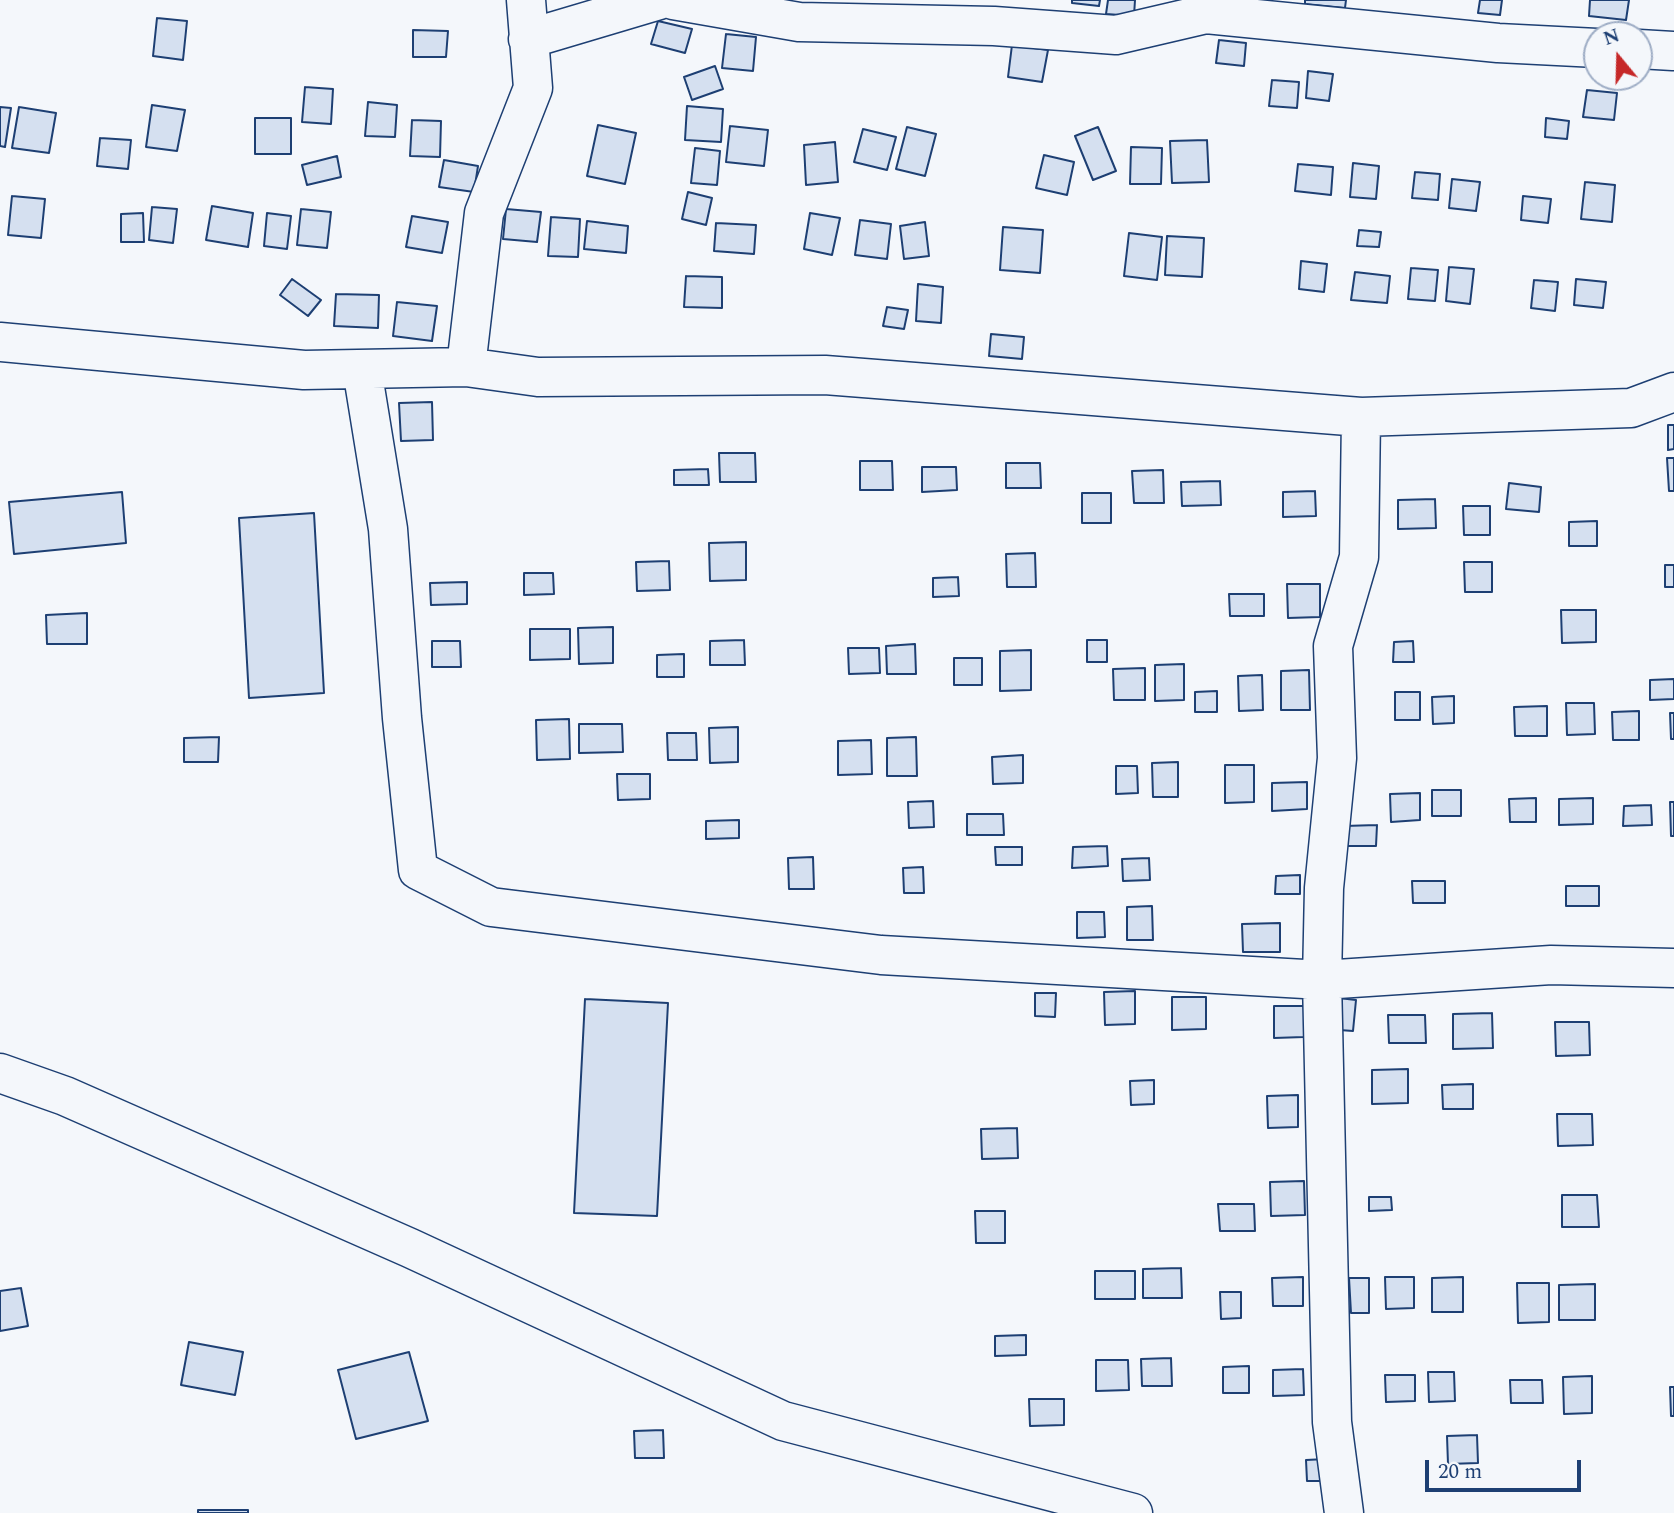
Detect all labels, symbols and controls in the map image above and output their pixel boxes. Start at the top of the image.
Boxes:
north arrow [1583,21,1653,91]
text: N [1600,21,1624,54]
scale bar [1429,1446,1585,1490]
text: 20 m [1438,1456,1482,1488]

